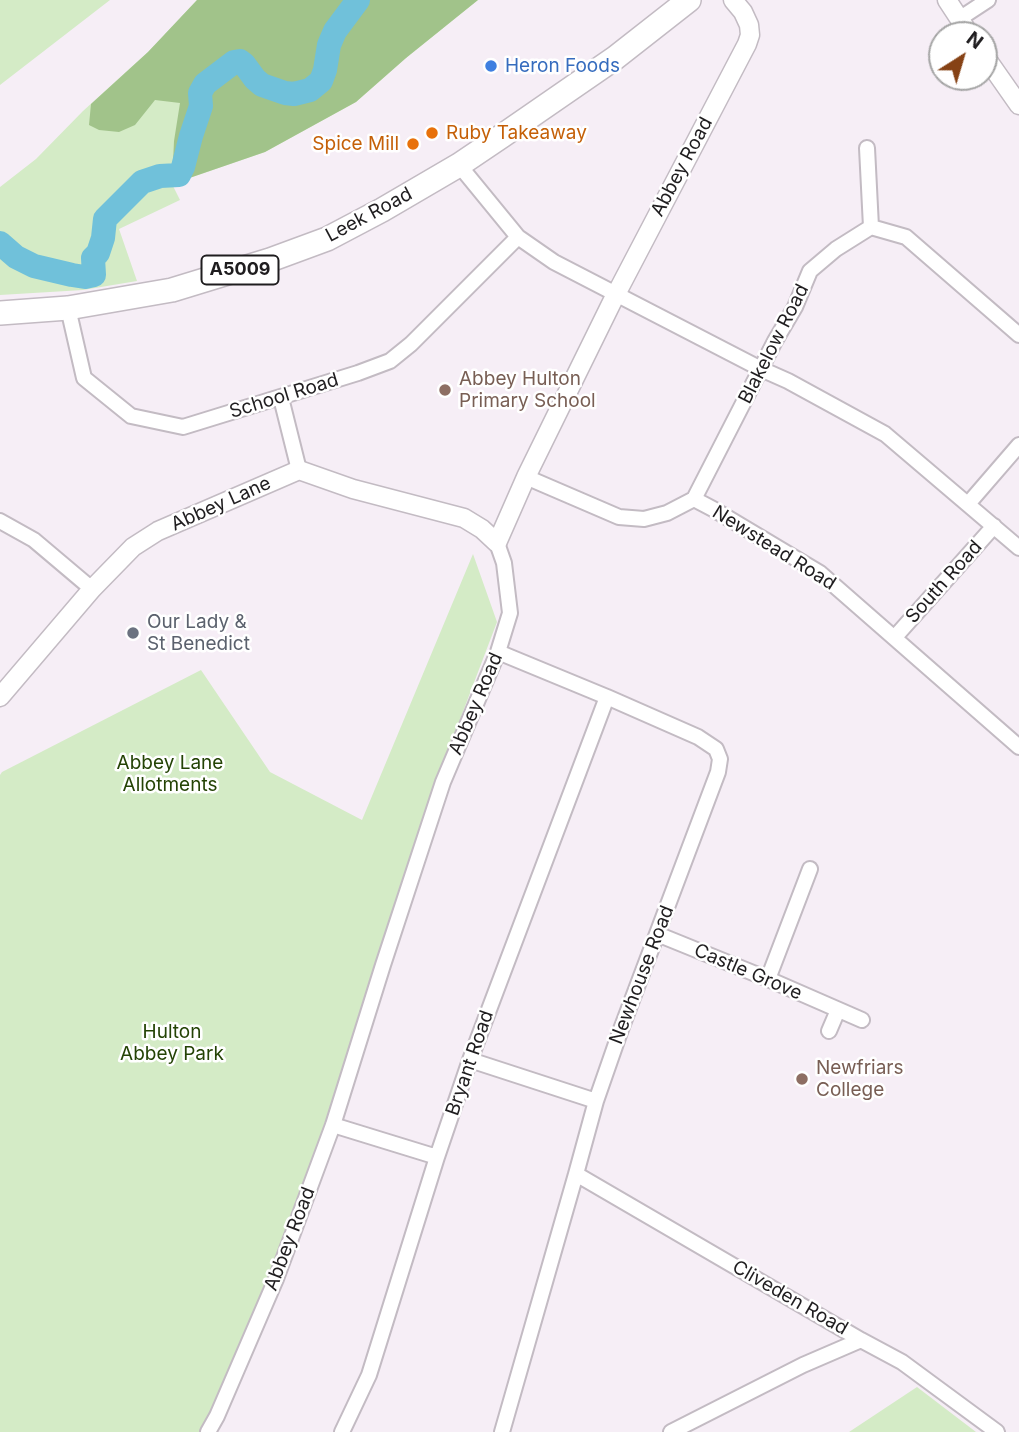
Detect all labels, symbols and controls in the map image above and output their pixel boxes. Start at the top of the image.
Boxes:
north arrow [928,21,998,91]
text: N [962,27,987,54]
place label: Heron Foods [505,55,620,77]
marker: Heron Foods [483,58,499,74]
street label: Abbey Road [646,114,718,220]
place label: Ruby Takeaway [446,122,587,144]
marker: Ruby Takeaway [424,125,440,141]
place label: Spice Mill [312,133,399,155]
marker: Spice Mill [405,136,421,152]
street label: Leek Road [322,183,416,247]
road number: A5009 [202,256,278,284]
street label: Blakelow Road [734,280,814,408]
place label: Abbey Hulton Primary School [459,368,596,412]
street label: School Road [227,369,341,423]
marker: Abbey Hulton Primary School [437,382,453,398]
street label: Abbey Lane [168,472,274,536]
street label: Newstead Road [708,501,840,595]
street label: South Road [901,536,987,628]
place label: Our Lady & St Benedict [147,611,250,655]
marker: Our Lady & St Benedict [125,625,141,641]
street label: Abbey Road [444,649,508,759]
park label: Abbey Lane Allotments [117,752,223,796]
street label: Newhouse Road [605,902,679,1048]
street label: Castle Grove [691,939,805,1005]
street label: Bryant Road [441,1007,499,1119]
park label: Hulton Abbey Park [120,1021,224,1065]
place label: Newfriars College [816,1057,904,1101]
marker: Newfriars College [794,1071,810,1087]
street label: Abbey Road [260,1184,320,1294]
street label: Cliveden Road [728,1256,852,1340]

